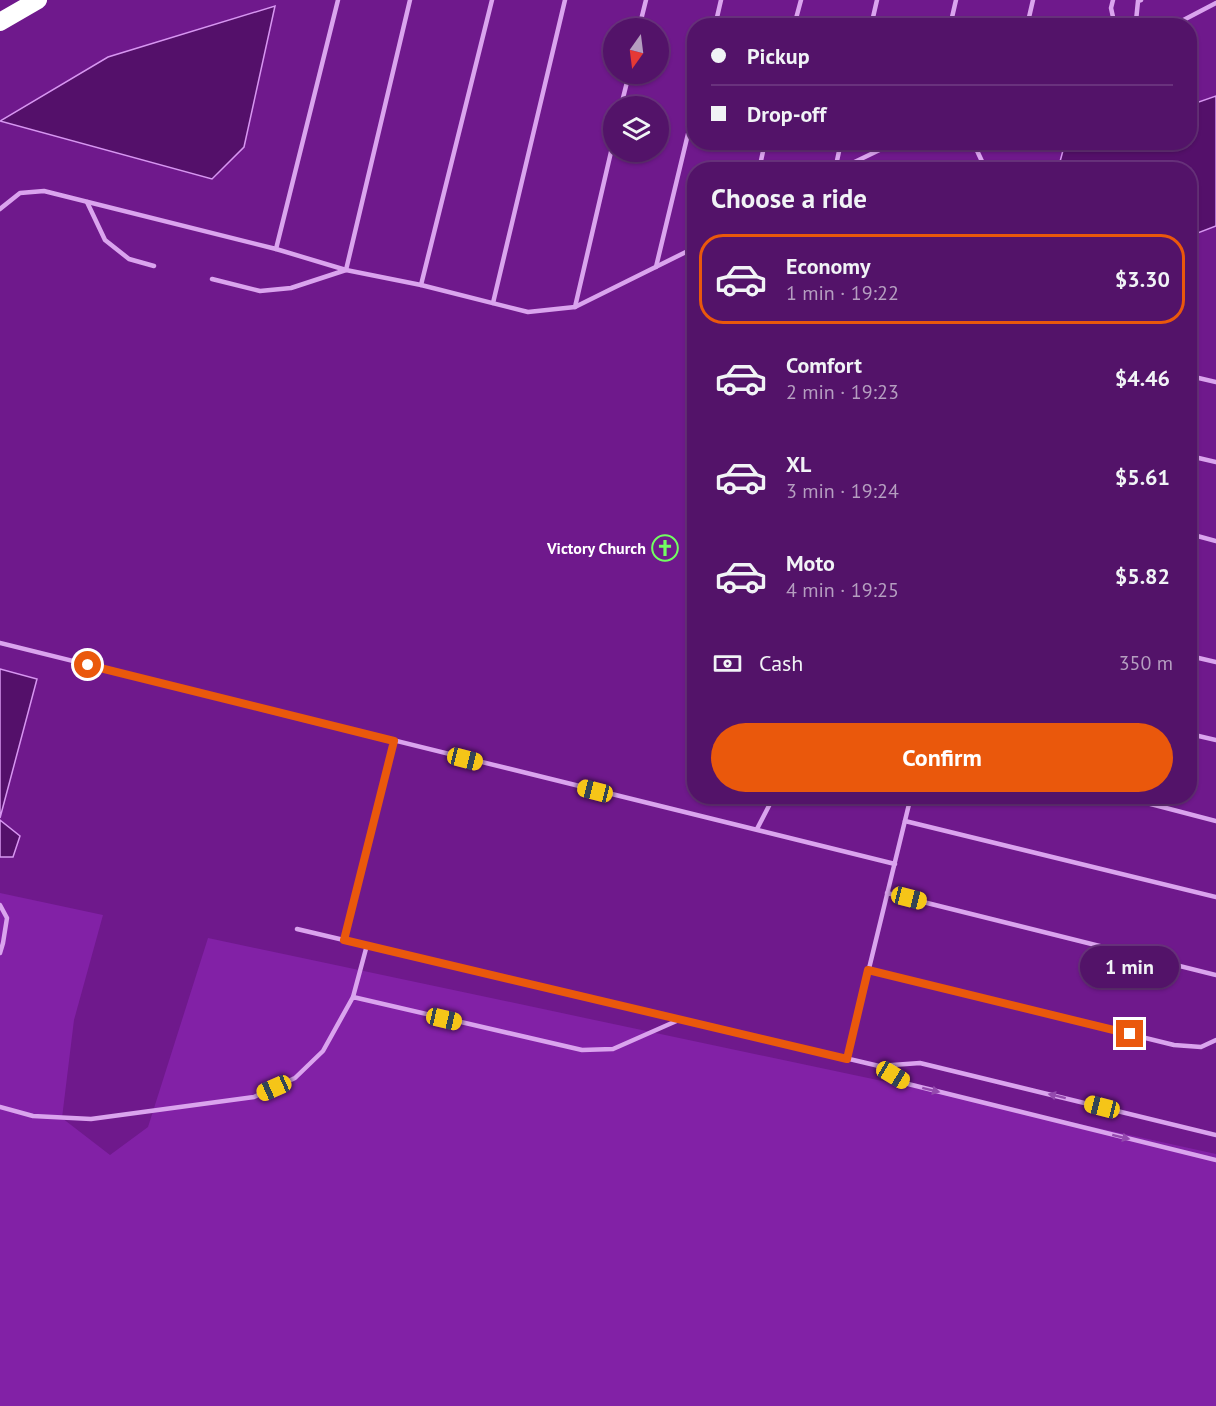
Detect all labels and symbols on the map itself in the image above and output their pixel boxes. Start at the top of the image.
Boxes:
north arrow [603,18,669,84]
church icon: Victory Church [650,533,680,563]
place label: Victory Church [546,538,646,558]
route start [74,651,101,678]
car [445,746,485,772]
car [575,778,615,804]
car [889,885,929,911]
callout: 1 min [1080,947,1180,989]
car [424,1006,464,1032]
route end [1116,1020,1143,1047]
car [873,1058,913,1092]
car [254,1072,294,1104]
one-way arrow [922,1085,940,1095]
one-way arrow [1048,1091,1066,1101]
car [1082,1094,1122,1120]
one-way arrow [1111,1132,1130,1142]

